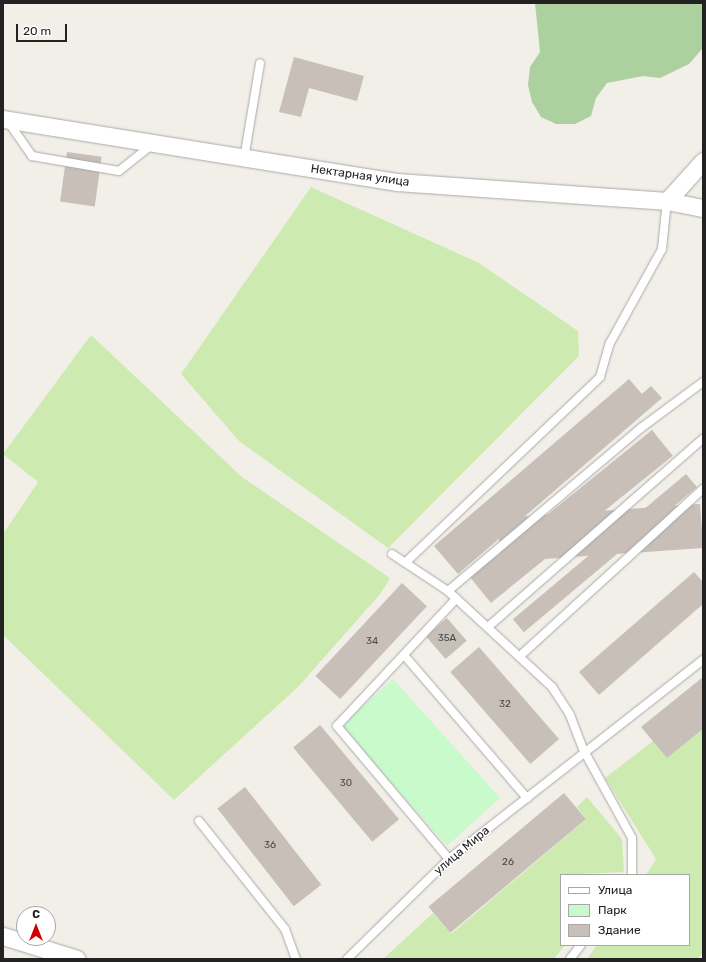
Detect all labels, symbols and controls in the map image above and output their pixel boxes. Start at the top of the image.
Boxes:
scale bar [18,16,69,42]
text: 20 m [23,24,51,38]
street label: Нектарная улица [310,162,410,190]
house number: 35А [438,633,456,645]
house number: 34 [366,636,378,648]
house number: 32 [499,699,511,711]
house number: 30 [340,778,352,790]
street label: улица Мира [431,824,493,878]
house number: 36 [264,840,276,852]
house number: 26 [502,857,514,869]
legend [560,874,690,946]
text: Улица [598,883,632,897]
text: Парк [598,903,627,917]
north arrow [16,906,56,946]
text: С [32,908,40,921]
text: Здание [598,923,641,937]

